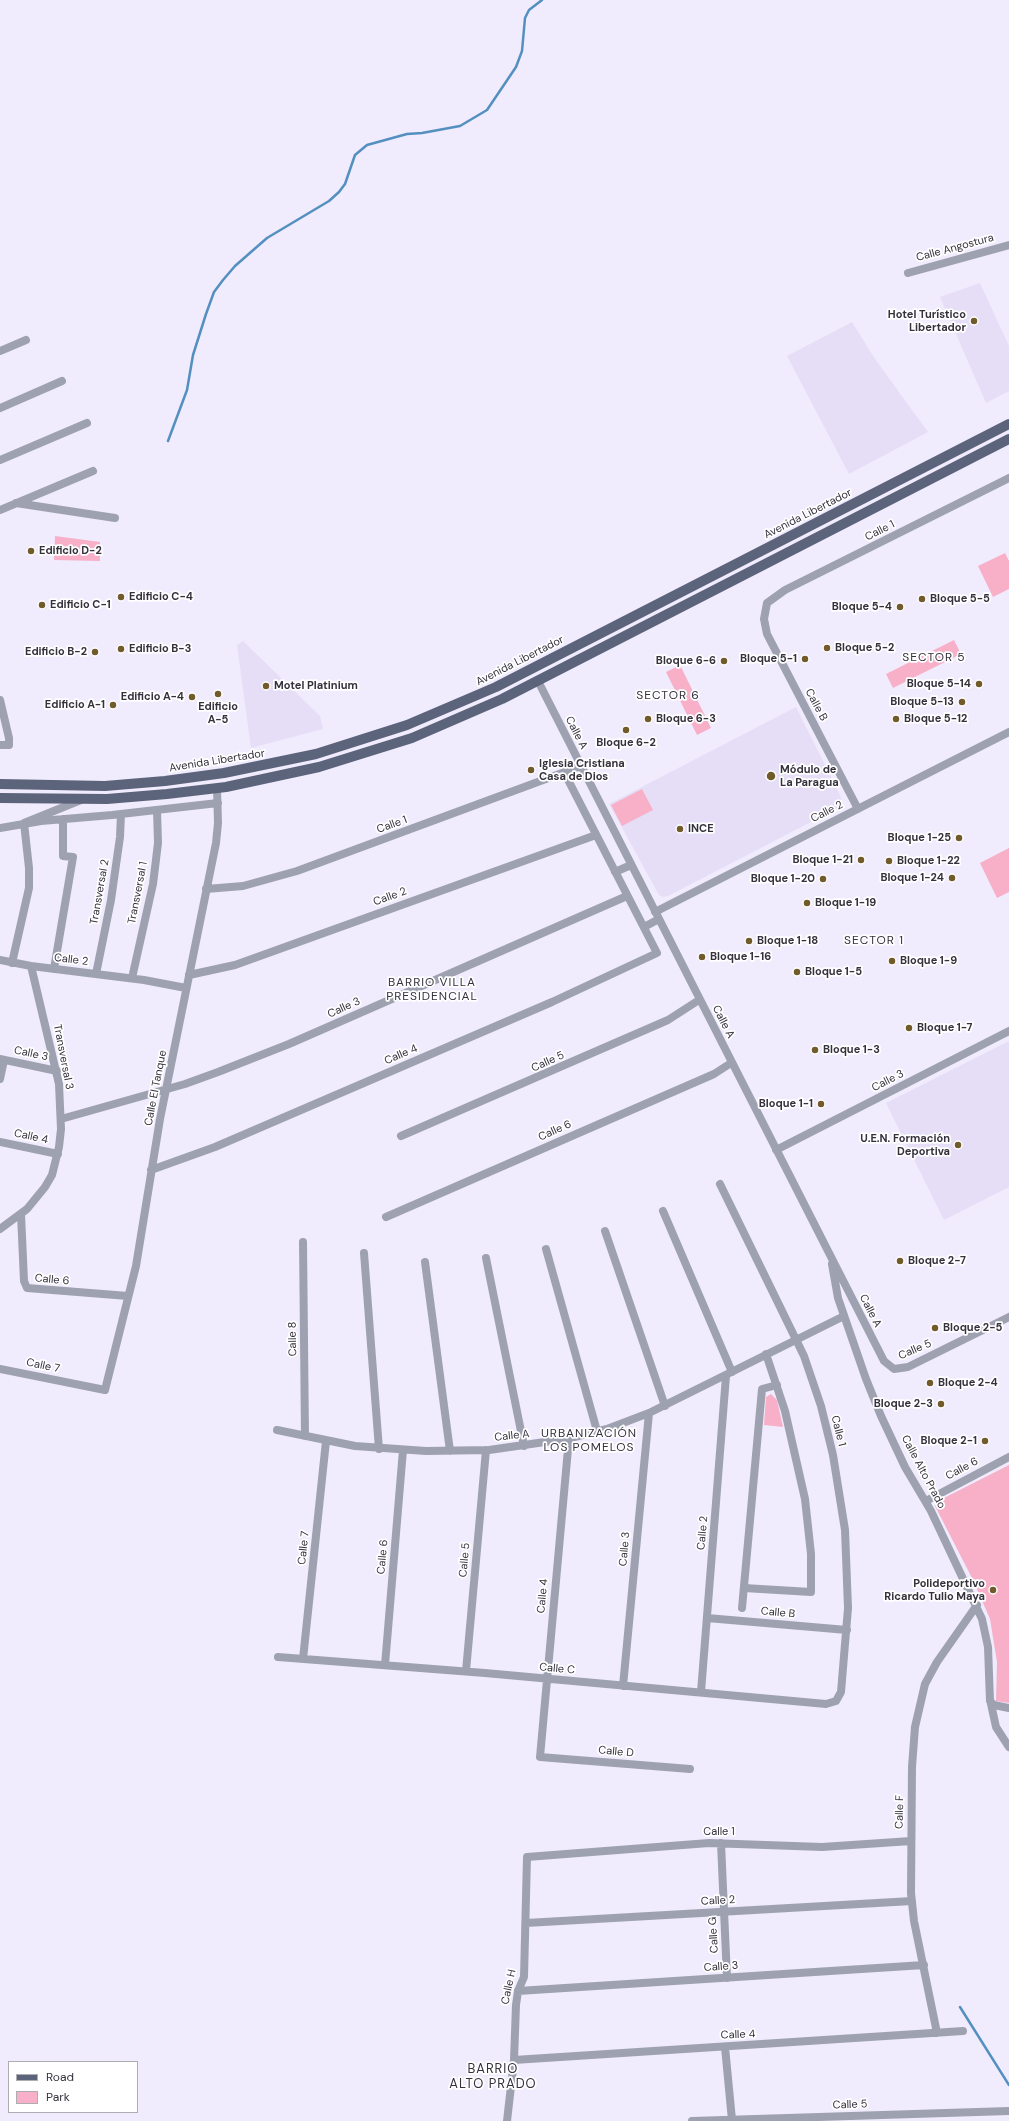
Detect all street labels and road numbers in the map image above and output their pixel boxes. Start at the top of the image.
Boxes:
street label: Calle Angostura [915,231,995,265]
street label: Avenida Libertador [762,486,854,542]
street label: Calle 1 [863,518,897,544]
street label: Avenida Libertador [474,633,566,689]
street label: Calle B [802,687,830,723]
street label: Calle A [562,714,590,752]
street label: Avenida Libertador [168,747,266,775]
street label: Calle 2 [809,798,845,826]
street label: Calle 1 [375,813,409,837]
street label: Transversal 2 [88,858,112,926]
street label: Transversal 1 [125,861,151,925]
street label: Calle 2 [372,885,408,909]
street label: Calle 2 [53,951,89,969]
street label: Calle 3 [326,995,362,1021]
street label: Calle A [709,1003,737,1041]
street label: Transversal 3 [50,1023,76,1091]
street label: Calle 4 [382,1042,420,1068]
street label: Calle 3 [13,1044,49,1064]
street label: Calle El Tanque [142,1049,170,1127]
street label: Calle 5 [529,1049,567,1075]
street label: Calle 3 [870,1067,906,1095]
street label: Calle 6 [536,1118,574,1144]
street label: Calle 4 [13,1127,49,1147]
street label: Calle 6 [34,1272,70,1288]
street label: Calle A [856,1292,884,1330]
street label: Calle 8 [286,1322,300,1356]
street label: Calle 5 [896,1337,934,1363]
street label: Calle 7 [25,1356,61,1376]
street label: Calle 1 [828,1414,848,1448]
street label: Calle A [494,1428,530,1444]
street label: Calle Alto Prado [898,1433,948,1511]
street label: Calle 6 [944,1455,980,1483]
street label: Calle 2 [695,1515,711,1551]
street label: Calle 7 [296,1530,312,1566]
street label: Calle 3 [617,1531,633,1567]
street label: Calle 6 [375,1539,391,1575]
street label: Calle 5 [457,1542,473,1578]
street label: Calle 4 [535,1578,551,1614]
street label: Calle B [760,1605,796,1621]
street label: Calle C [539,1661,575,1677]
street label: Calle D [598,1744,634,1760]
street label: Calle F [893,1795,907,1829]
street label: Calle 1 [703,1825,735,1839]
street label: Calle 2 [701,1894,735,1908]
street label: Calle G [706,1917,722,1953]
street label: Calle 3 [703,1959,739,1975]
street label: Calle H [499,1968,519,2006]
street label: Calle 4 [720,2028,756,2042]
street label: Calle 5 [832,2098,868,2112]

